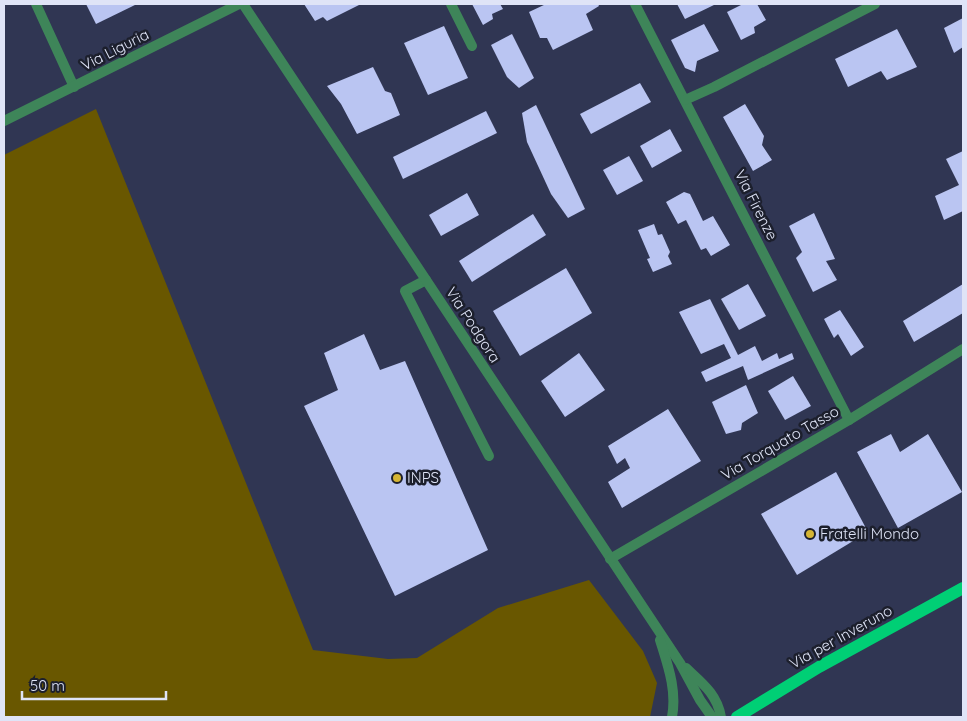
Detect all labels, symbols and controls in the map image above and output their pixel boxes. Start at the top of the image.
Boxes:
street label: Via Liguria [78,24,152,75]
street label: Via Firenze [731,167,782,243]
street label: Via Podgora [442,283,505,366]
street label: Via Torquato Tasso [717,401,842,484]
place label: INPS [407,468,439,487]
marker: INPS [391,472,403,484]
place label: Fratelli Mondo [820,524,919,543]
marker: Fratelli Mondo [804,528,816,540]
street label: Via per Inveruno [786,600,895,673]
scale bar [22,668,166,700]
text: 50 m [30,676,65,695]

